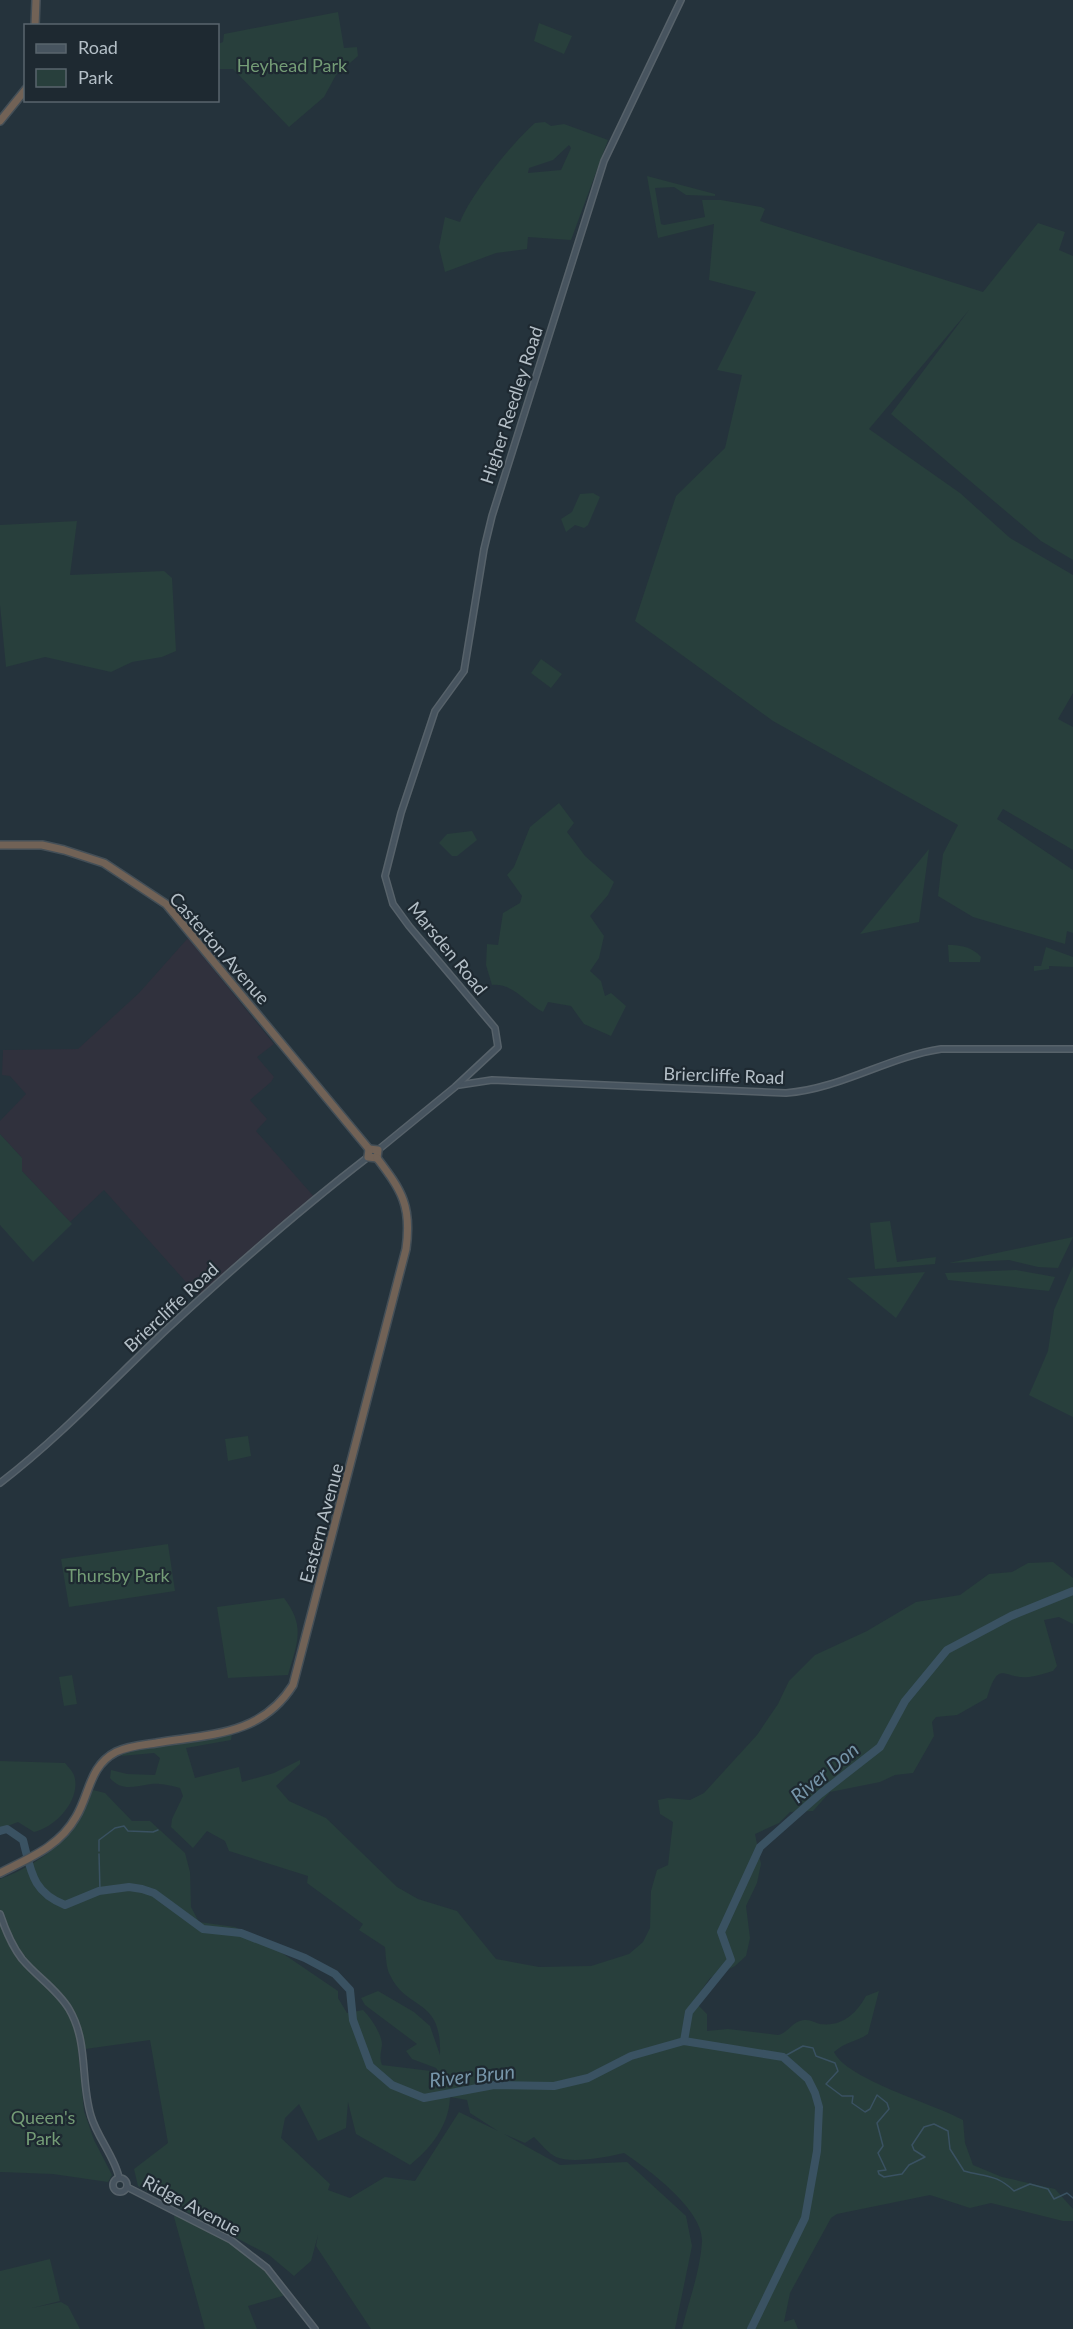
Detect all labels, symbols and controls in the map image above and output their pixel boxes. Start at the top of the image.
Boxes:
legend [24,24,219,102]
text: Road [78,36,118,58]
park label: Heyhead Park [237,54,348,76]
text: Park [78,66,114,88]
street label: Higher Reedley Road [475,323,547,487]
street label: Casterton Avenue [165,887,275,1009]
street label: Marsden Road [404,897,492,999]
street label: Briercliffe Road [663,1062,785,1088]
street label: Briercliffe Road [119,1258,223,1356]
street label: Eastern Avenue [294,1461,348,1585]
park label: Thursby Park [66,1564,171,1586]
water label: River Don [785,1737,863,1807]
water label: River Brun [428,2059,516,2091]
park label: Queen's Park [11,2106,75,2149]
street label: Ridge Avenue [139,2170,245,2240]

